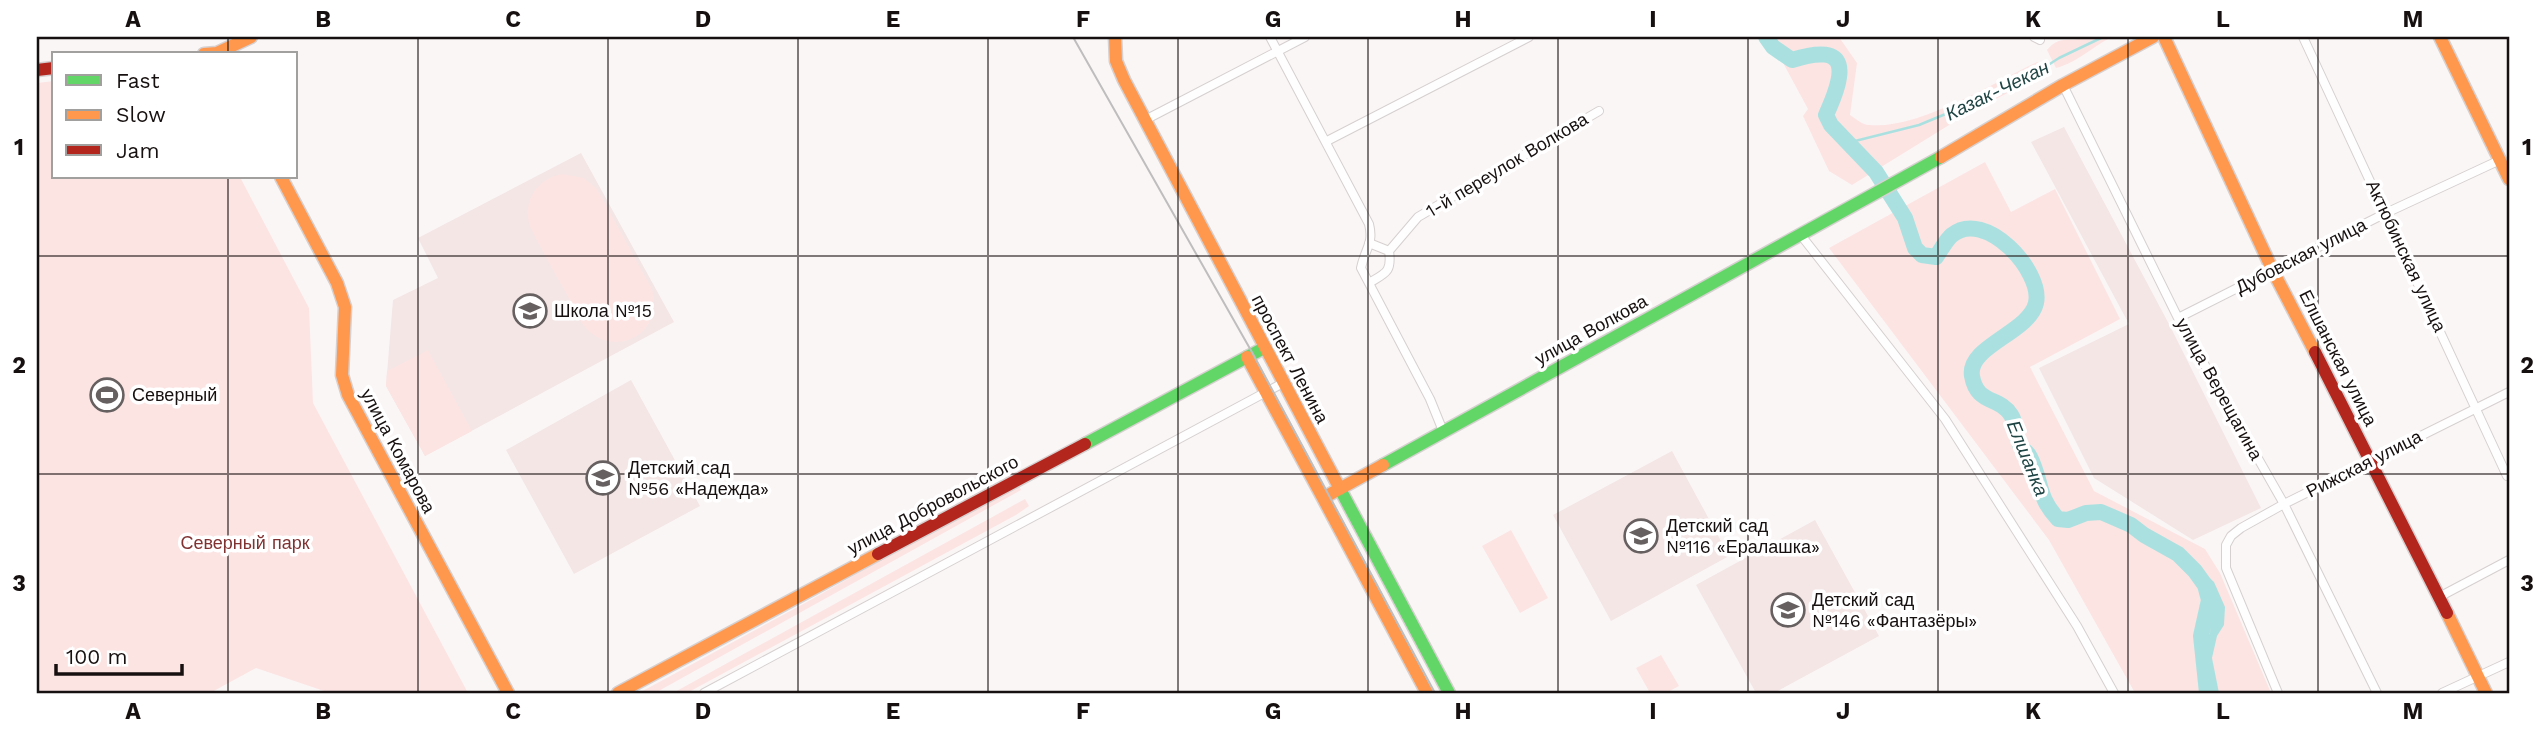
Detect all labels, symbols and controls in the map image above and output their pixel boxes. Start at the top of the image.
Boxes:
text: A [125,6,141,33]
text: B [315,6,331,33]
text: C [505,6,521,33]
text: D [695,6,711,33]
text: E [886,6,900,33]
text: F [1076,6,1090,33]
text: G [1265,6,1281,33]
text: H [1454,6,1472,33]
text: I [1649,6,1657,33]
text: J [1836,6,1850,33]
text: K [2025,6,2041,33]
text: L [2216,6,2230,33]
text: M [2403,6,2423,33]
legend [52,52,298,178]
water label: Казак-Чекан [1942,55,2053,125]
text: Fast [116,68,160,93]
text: Slow [116,102,166,127]
street label: 1-й переулок Волкова [1422,107,1592,221]
text: 1 [14,134,24,161]
text: 1 [2522,134,2532,161]
text: Jam [116,138,159,163]
street label: Актюбинская улица [2362,177,2451,336]
street label: Дубовская улица [2232,213,2371,298]
street label: Елшанская улица [2295,286,2382,430]
street label: улица Волкова [1531,290,1651,369]
street label: проспект Ленина [1248,291,1334,428]
school or university icon: Школа №15 [511,292,549,330]
place label: Школа №15 [554,300,652,321]
street label: улица Верещагина [2172,314,2268,464]
text: 2 [12,352,26,379]
text: 2 [2520,352,2534,379]
sports icon: Северный [88,376,126,414]
place label: Северный [132,384,217,405]
street label: улица Комарова [357,385,441,517]
water label: Елшанка [2002,417,2053,499]
street label: Рижская улица [2303,425,2426,502]
street label: улица Добровольского [844,451,1022,559]
place label: Детский сад №56 «Надежда» [628,457,769,499]
school or university icon: Детский сад №56 «Надежда» [584,459,622,497]
place label: Детский сад №116 «Ералашка» [1666,515,1820,557]
school or university icon: Детский сад №116 «Ералашка» [1622,517,1660,555]
park label: Северный парк [180,532,310,553]
text: 3 [12,570,26,597]
text: 3 [2520,570,2534,597]
place label: Детский сад №146 «Фантазёры» [1812,589,1977,631]
school or university icon: Детский сад №146 «Фантазёры» [1769,591,1807,629]
scale bar [56,632,182,676]
text: 100 m [66,644,128,669]
text: A [125,698,141,725]
text: B [315,698,331,725]
text: C [505,698,521,725]
text: D [695,698,711,725]
text: E [886,698,900,725]
text: F [1076,698,1090,725]
text: G [1265,698,1281,725]
text: H [1454,698,1472,725]
text: I [1649,698,1657,725]
text: J [1836,698,1850,725]
text: K [2025,698,2041,725]
text: L [2216,698,2230,725]
text: M [2403,698,2423,725]

